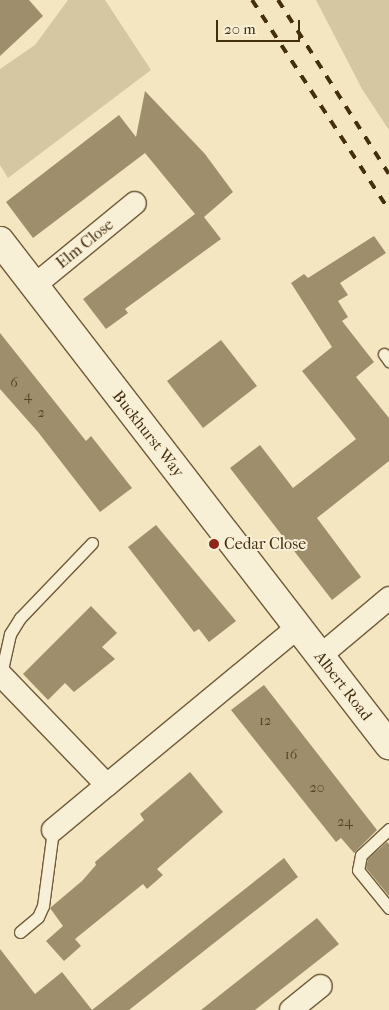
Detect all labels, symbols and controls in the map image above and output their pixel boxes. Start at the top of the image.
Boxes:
scale bar [219,10,303,42]
text: 20 m [224,20,256,38]
street label: Elm Close [53,215,117,273]
house number: 6 [10,375,18,391]
street label: Buckhurst Way [108,387,188,481]
house number: 4 [24,388,32,404]
house number: 2 [37,405,45,421]
place label: Cedar Close [224,534,306,554]
marker: Cedar Close [208,538,220,550]
street label: Albert Road [310,648,376,724]
house number: 12 [259,713,271,729]
house number: 16 [285,747,297,763]
house number: 20 [310,780,324,796]
house number: 24 [337,814,353,830]

